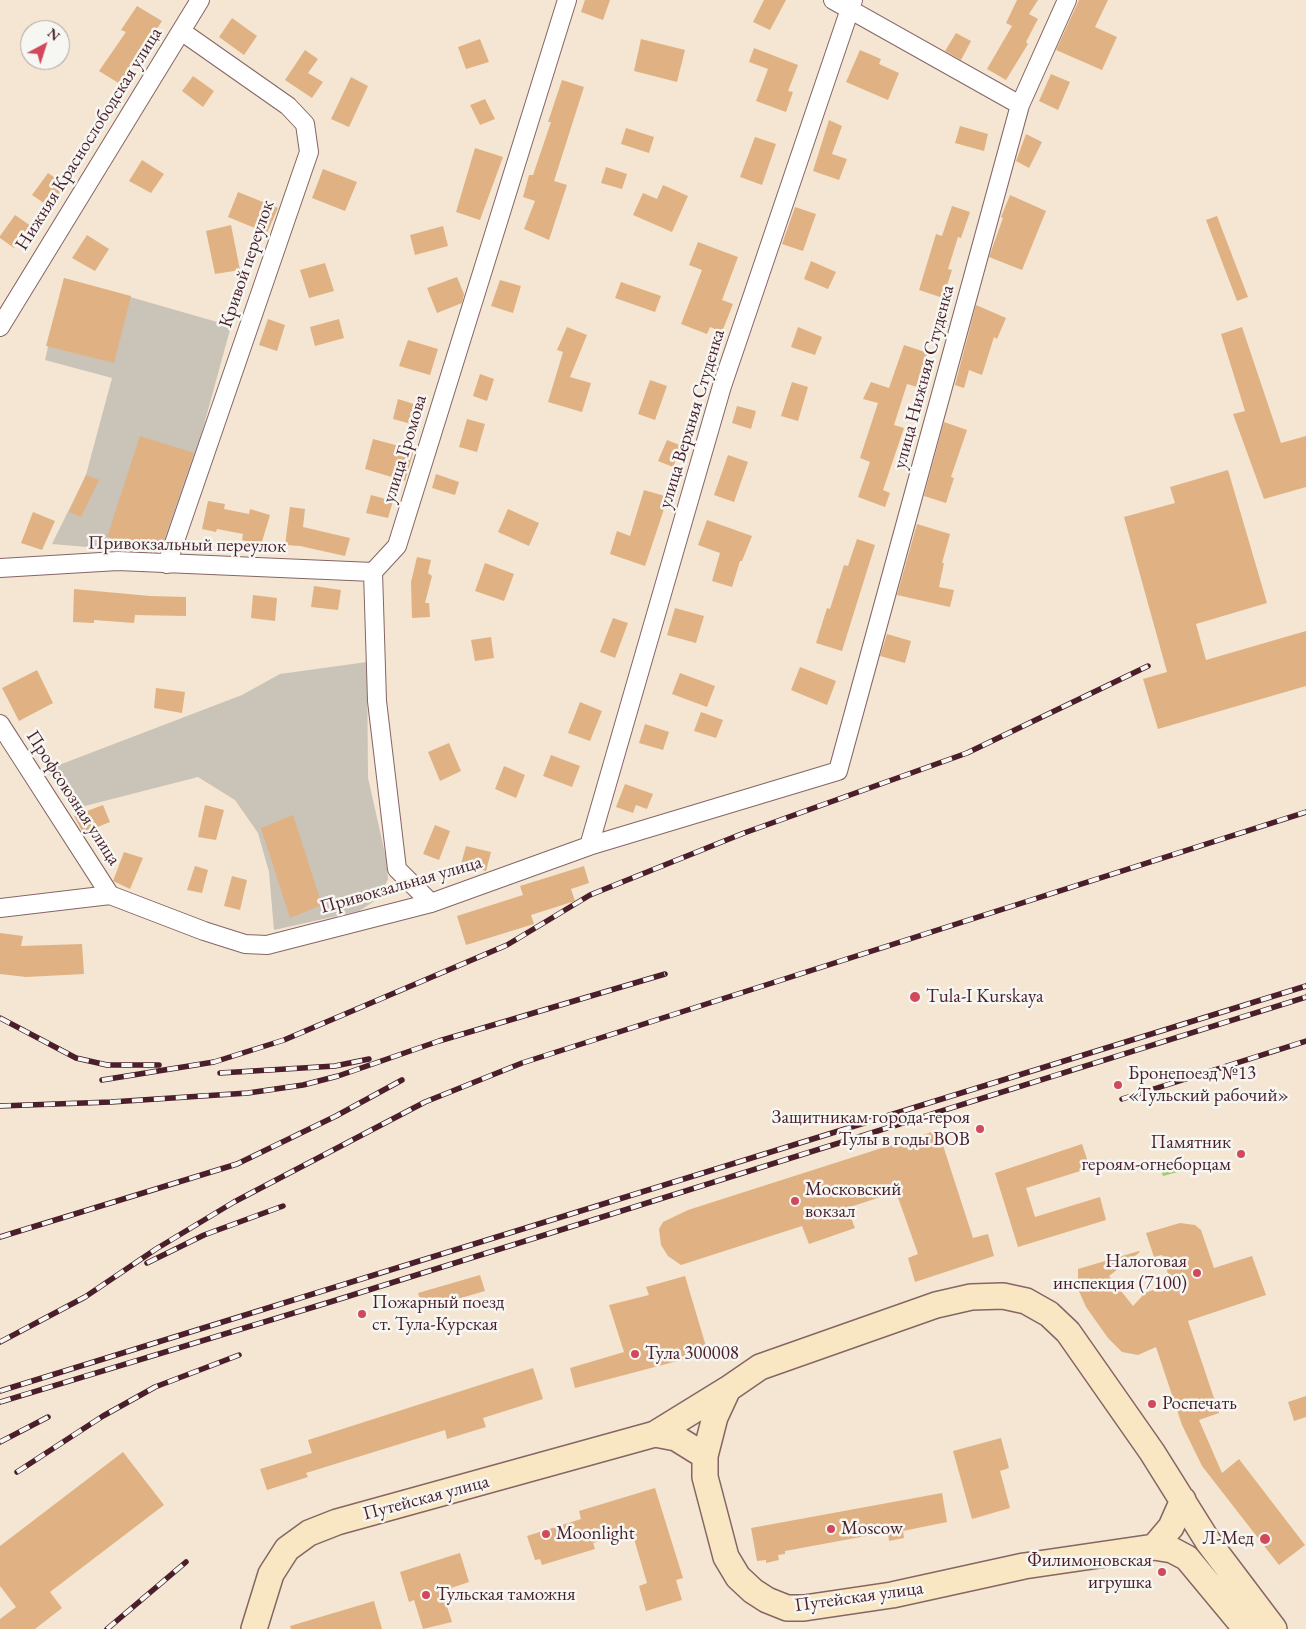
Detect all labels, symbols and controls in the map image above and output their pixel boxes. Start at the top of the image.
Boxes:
north arrow [20,20,70,70]
street label: Нижняя Краснослободская улица [11,23,167,255]
text: N [44,24,64,45]
street label: Кривой переулок [214,197,280,331]
street label: улица Нижняя Cтуденкa [888,283,960,471]
street label: улица Верхняя Cтуденка [654,327,730,511]
street label: улица Громова [378,392,432,506]
street label: Привокзальный переулок [88,532,286,558]
street label: Профсоюзная улица [21,726,125,870]
street label: Привокзальная улица [317,851,485,919]
place label: Tula-I Kurskaya [926,986,1044,1008]
marker: Tula-I Kurskaya [908,990,922,1004]
place label: Бронепоезд №13 «Тульский рабочий» [1128,1063,1289,1107]
marker: Бронепоезд №13 «Тульский рабочий» [1112,1079,1124,1091]
place label: Защитникам города-героя Тулы в годы ВОВ [772,1107,970,1151]
marker: Защитникам города-героя Тулы в годы ВОВ [974,1123,986,1135]
place label: Памятник героям-огнеборцам [1081,1132,1231,1176]
marker: Памятник героям-огнеборцам [1235,1148,1247,1160]
place label: Московский вокзал [805,1179,901,1223]
marker: Московский вокзал [789,1195,801,1207]
place label: Налоговая инспекция (7100) [1053,1251,1187,1295]
marker: Налоговая инспекция (7100) [1191,1267,1203,1279]
place label: Пожарный поезд ст. Тула-Курская [372,1292,504,1336]
marker: Пожарный поезд ст. Тула-Курская [356,1308,368,1320]
place label: Тула 300008 [645,1343,739,1365]
marker: Тула 300008 [629,1348,641,1360]
place label: Роспечать [1162,1393,1237,1415]
marker: Роспечать [1146,1398,1158,1410]
street label: Путейская улица [360,1470,492,1526]
place label: Moscow [841,1518,903,1540]
place label: Moonlight [556,1523,635,1545]
marker: Moscow [825,1523,837,1535]
marker: Moonlight [540,1528,552,1540]
place label: Л-Мед [1202,1528,1254,1550]
marker: Л-Мед [1258,1532,1272,1546]
place label: Филимоновская игрушка [1027,1550,1152,1594]
marker: Филимоновская игрушка [1156,1566,1168,1578]
street label: Путейская улица [793,1577,925,1617]
place label: Тульская таможня [436,1584,575,1606]
marker: Тульская таможня [420,1589,432,1601]

